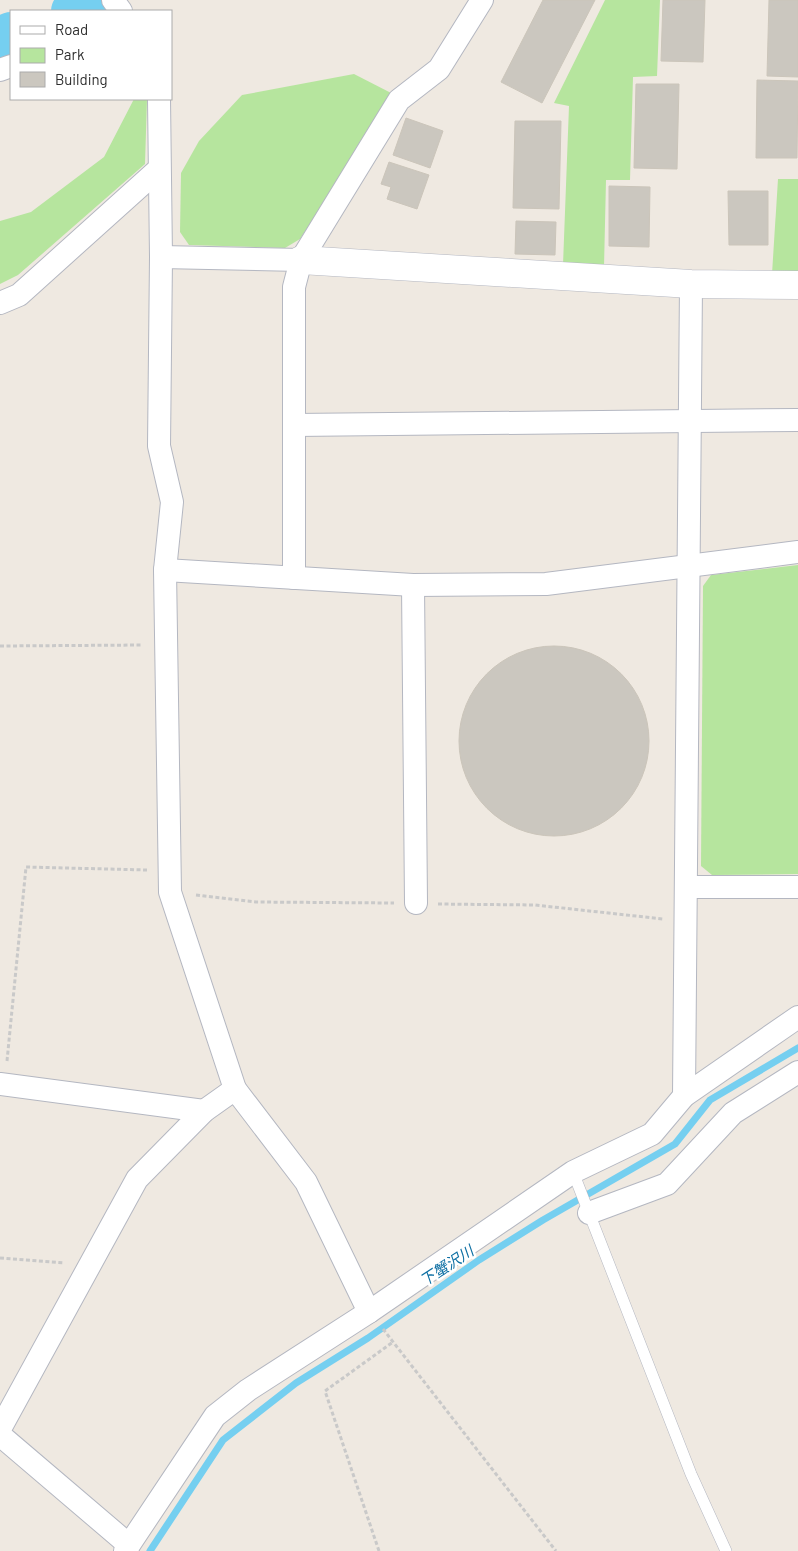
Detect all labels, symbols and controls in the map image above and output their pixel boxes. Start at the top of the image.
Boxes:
legend [10,10,172,100]
text: Road [55,20,88,38]
text: Park [55,45,85,63]
text: Building [55,70,108,88]
water label: 下蟹沢川 [416,1240,478,1289]

